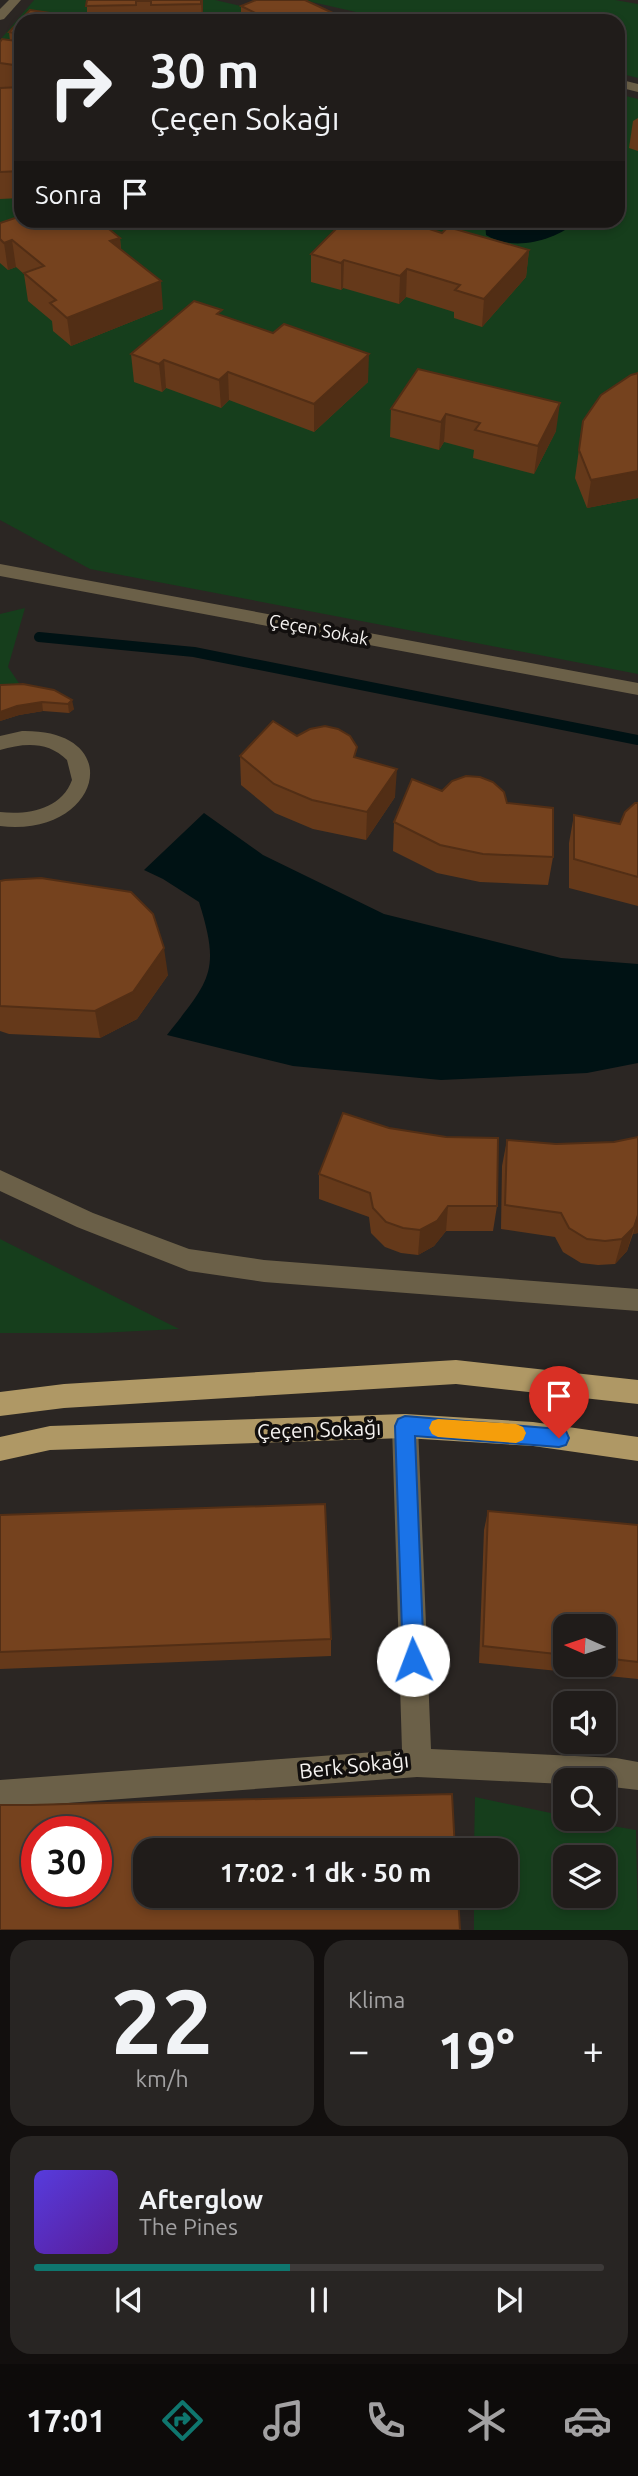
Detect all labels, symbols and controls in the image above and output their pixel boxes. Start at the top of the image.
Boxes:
icon: right [35,42,126,133]
text: 30 m [150,42,259,97]
text: Çeçen Sokağı [150,100,340,136]
icon: arrive [116,175,154,213]
text: Sonra [35,180,102,209]
street label: Çeçen Sokak [268,610,370,648]
pin [529,1366,589,1438]
icon: arrive [540,1377,578,1415]
street label: Çeçen Sokağı [256,1415,382,1443]
north arrow [553,1614,616,1676]
map controls [553,1614,616,1908]
position arrow [376,1623,450,1697]
button: sound [553,1691,616,1754]
street label: Berk Sokağı [298,1747,410,1783]
button: search [553,1768,616,1831]
speed limit sign: 30 [21,1816,112,1907]
button: layers [553,1845,616,1908]
text: 17:02 · 1 dk · 50 m [220,1858,431,1887]
text: 22 [111,1969,213,2071]
text: Klima [348,1987,405,2012]
text: 19° [437,2021,515,2079]
text: − [348,2029,369,2071]
text: + [583,2029,604,2071]
text: km/h [135,2066,189,2091]
text: Afterglow [139,2185,263,2214]
text: The Pines [139,2214,238,2239]
icon: previous [110,2281,148,2319]
icon: pause [300,2281,338,2319]
icon: next [490,2281,528,2319]
icon: directions [158,2396,207,2445]
icon: music [259,2396,308,2445]
icon: phone [361,2396,410,2445]
icon: climate [462,2396,511,2445]
icon: car [563,2396,612,2445]
text: 17:01 [26,2402,106,2438]

